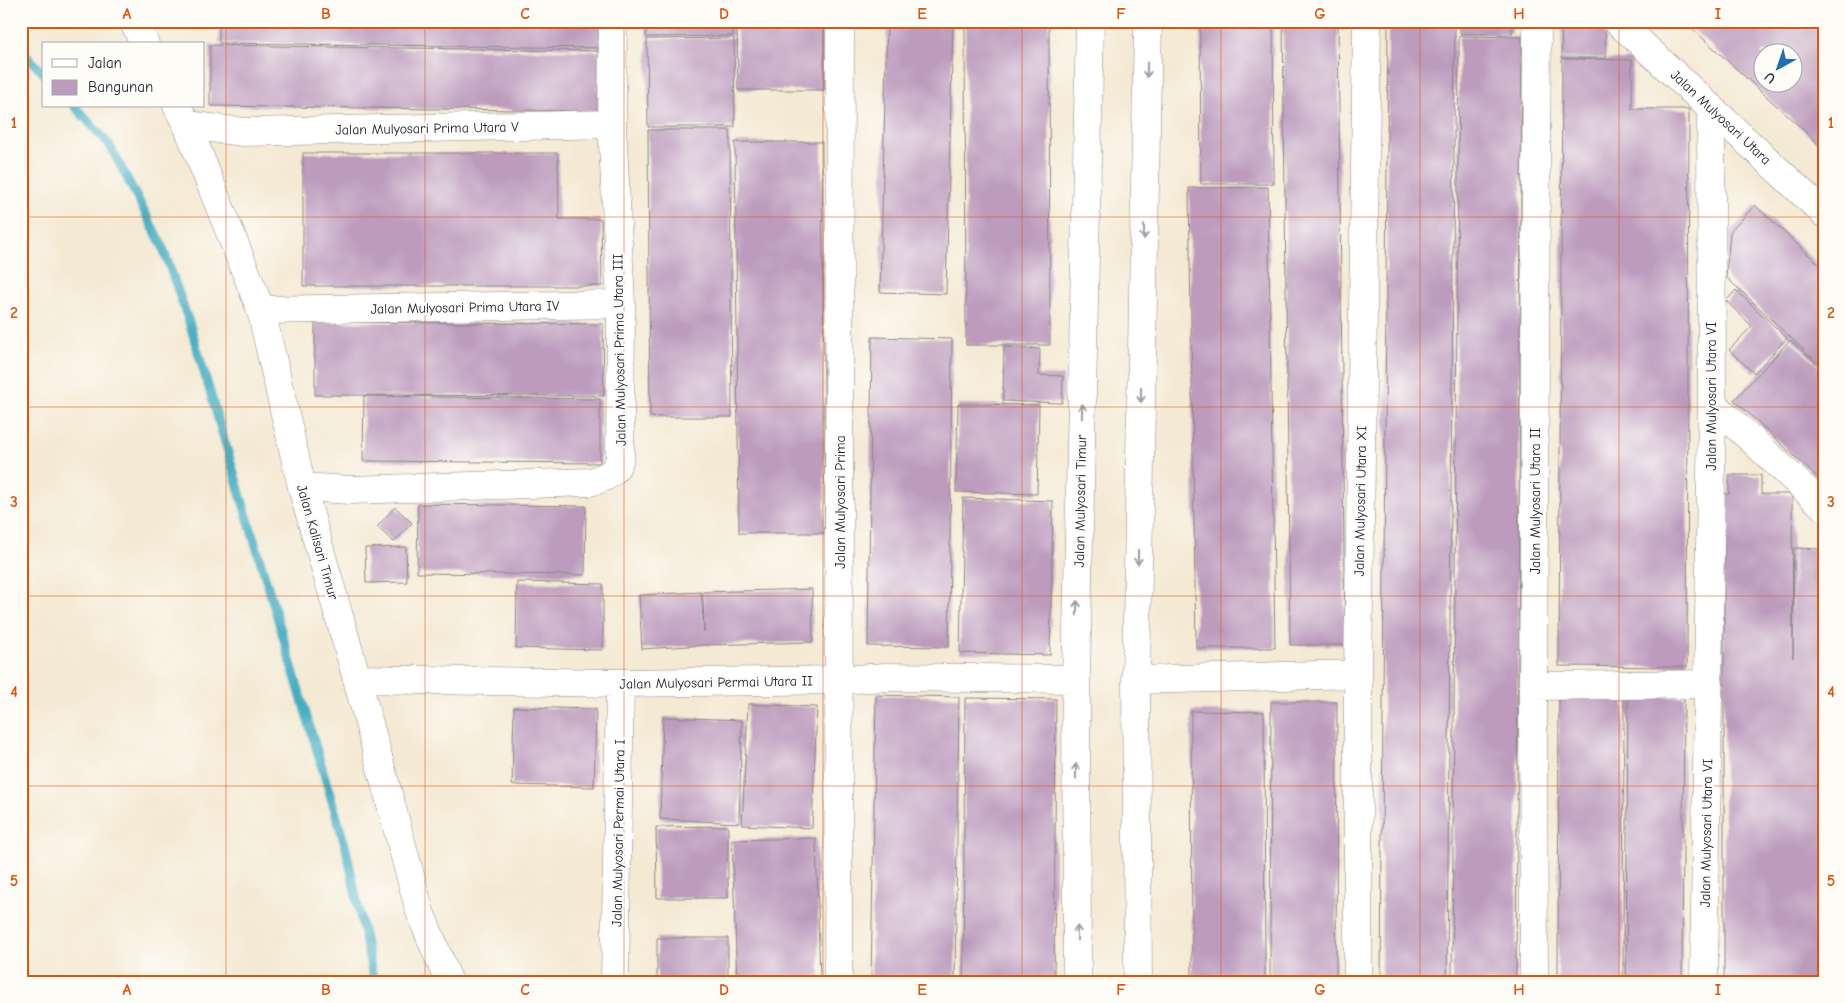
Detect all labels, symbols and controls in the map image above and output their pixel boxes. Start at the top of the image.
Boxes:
text: A [123,5,132,23]
text: B [321,5,331,23]
text: C [520,5,530,23]
text: D [719,5,729,23]
text: E [917,5,927,23]
text: F [1116,5,1126,23]
text: G [1314,5,1326,23]
text: H [1513,5,1525,23]
text: I [1715,5,1721,23]
legend [42,42,205,108]
north arrow [1752,42,1802,92]
text: Jalan [88,54,122,72]
one-way arrow [1142,62,1152,78]
street label: Jalan Mulyosari Utara [1667,66,1775,168]
text: Bangunan [88,78,153,96]
text: 1 [11,114,17,132]
text: 1 [1828,114,1834,132]
street label: Jalan Mulyosari Prima Utara V [335,118,519,139]
one-way arrow [1139,224,1149,240]
street label: Jalan Mulyosari Prima Utara III [609,254,630,446]
street label: Jalan Mulyosari Prima Utara IV [370,297,560,318]
text: 2 [10,304,18,322]
text: 2 [1827,304,1835,322]
street label: Jalan Mulyosari Utara VI [1703,322,1720,470]
one-way arrow [1136,386,1146,403]
one-way arrow [1077,403,1086,419]
street label: Jalan Mulyosari Utara XI [1351,425,1370,577]
street label: Jalan Mulyosari Utara II [1527,428,1544,574]
street label: Jalan Mulyosari Timur [1071,434,1090,568]
street label: Jalan Mulyosari Prima [832,435,849,569]
street label: Jalan Kalisari Timur [293,483,342,602]
text: 3 [10,493,18,511]
text: 3 [1827,493,1835,511]
one-way arrow [1134,549,1143,565]
one-way arrow [1072,600,1082,616]
street label: Jalan Mulyosari Permai Utara II [619,672,813,693]
text: 4 [10,683,18,701]
text: 4 [1827,683,1835,701]
street label: Jalan Mulyosari Permai Utara I [608,739,629,927]
street label: Jalan Mulyosari Utara VI [1697,758,1716,908]
one-way arrow [1071,763,1081,779]
text: 5 [10,872,18,890]
text: 5 [1827,872,1835,890]
one-way arrow [1072,925,1082,942]
text: A [123,981,132,999]
text: B [321,981,331,999]
text: C [520,981,530,999]
text: D [719,981,729,999]
text: E [917,981,927,999]
text: F [1116,981,1126,999]
text: G [1314,981,1326,999]
text: H [1513,981,1525,999]
text: I [1715,981,1721,999]

